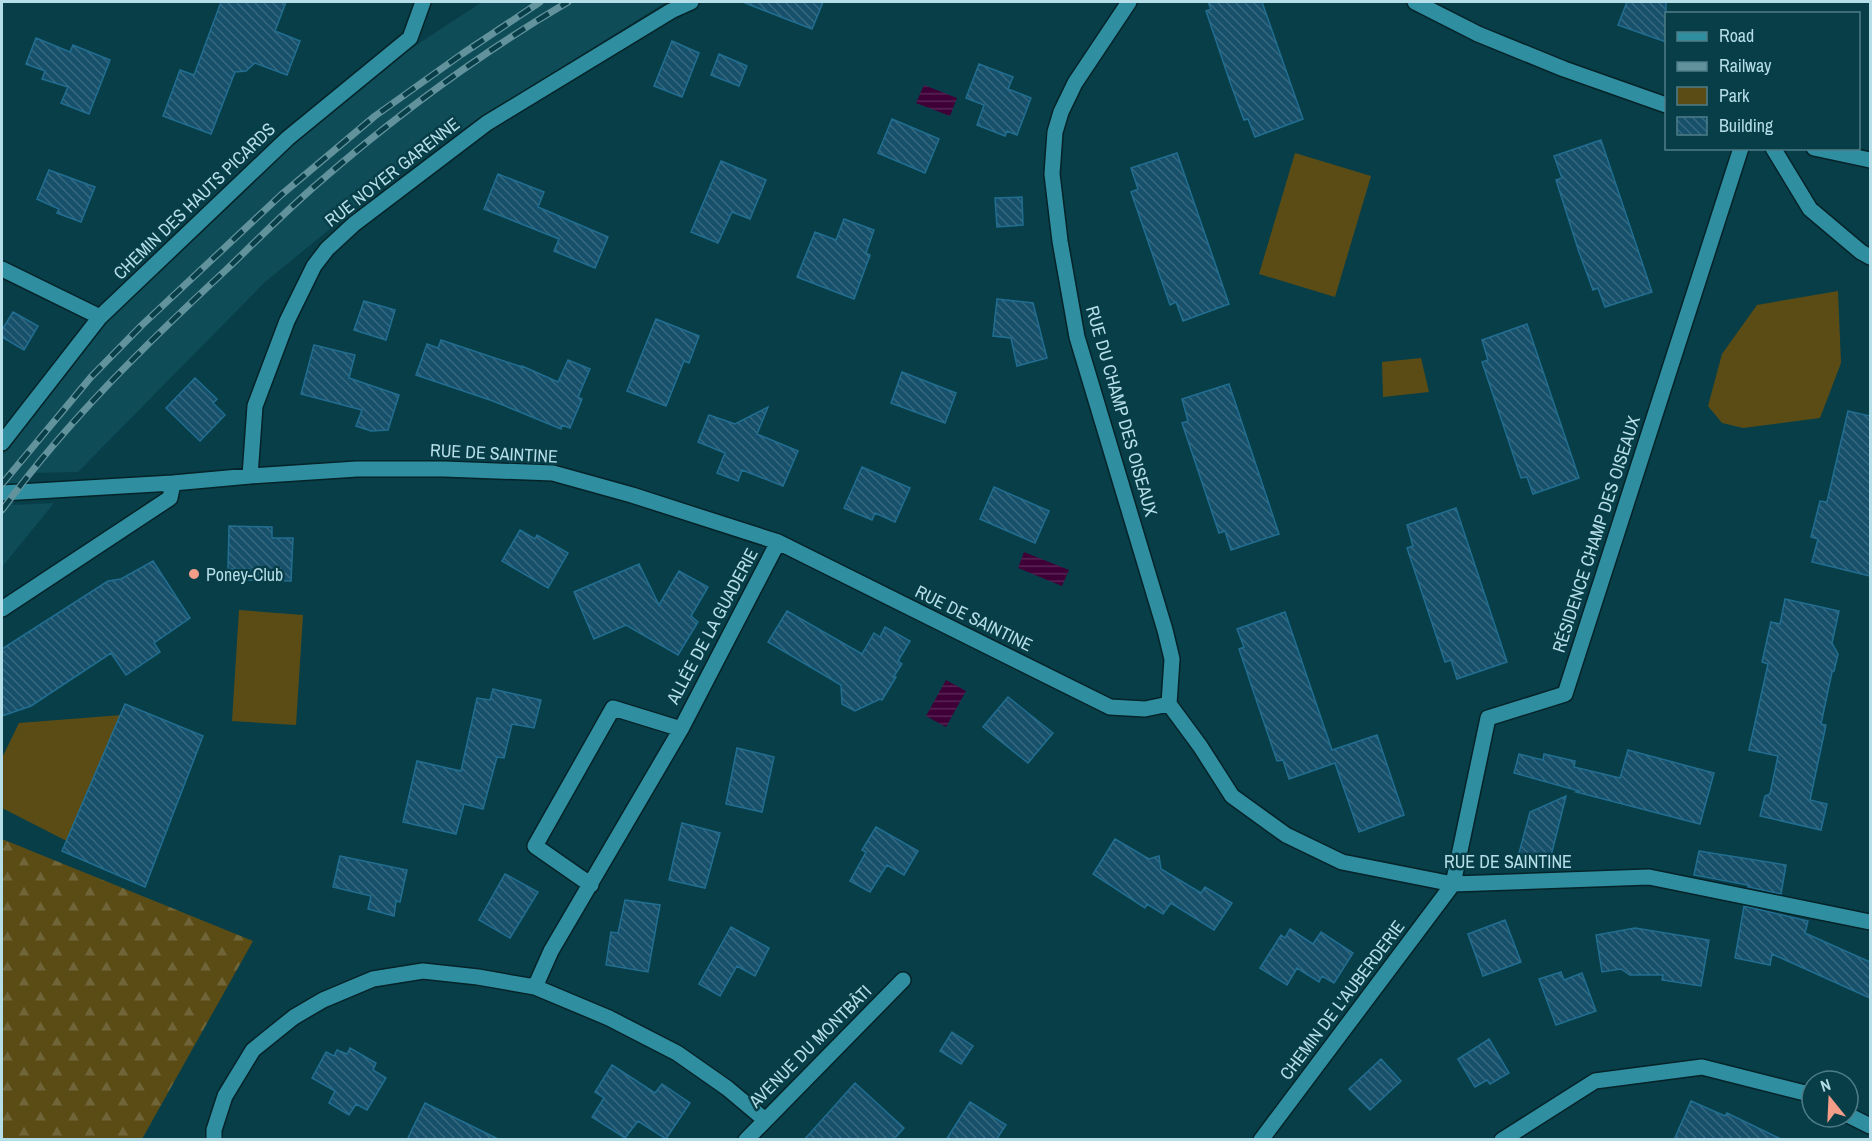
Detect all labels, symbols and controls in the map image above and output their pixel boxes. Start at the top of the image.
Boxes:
legend [1665,12,1860,150]
text: Road [1719,23,1754,48]
text: Railway [1719,53,1772,78]
text: Park [1719,83,1750,108]
street label: RUE NOYER GARENNE [319,111,465,233]
text: Building [1719,113,1774,138]
street label: CHEMIN DES HAUTS PICARDS [107,117,281,285]
street label: RUE DU CHAMP DES OISEAUX [1080,303,1164,519]
street label: RÉSIDENCE CHAMP DES OISEAUX [1546,412,1646,656]
street label: RUE DE SAINTINE [429,437,559,469]
street label: ALLÉE DE LA GUADERIE [660,544,764,709]
place label: Poney-Club [206,562,283,587]
marker: Poney-Club [187,567,201,581]
street label: RUE DE SAINTINE [911,579,1037,657]
street label: RUE DE SAINTINE [1444,849,1572,874]
street label: CHEMIN DE L'AUBERDERIE [1274,915,1410,1085]
street label: AVENUE DU MONTBÂTI [742,979,877,1114]
north arrow [1800,1069,1860,1129]
text: N [1817,1073,1833,1097]

